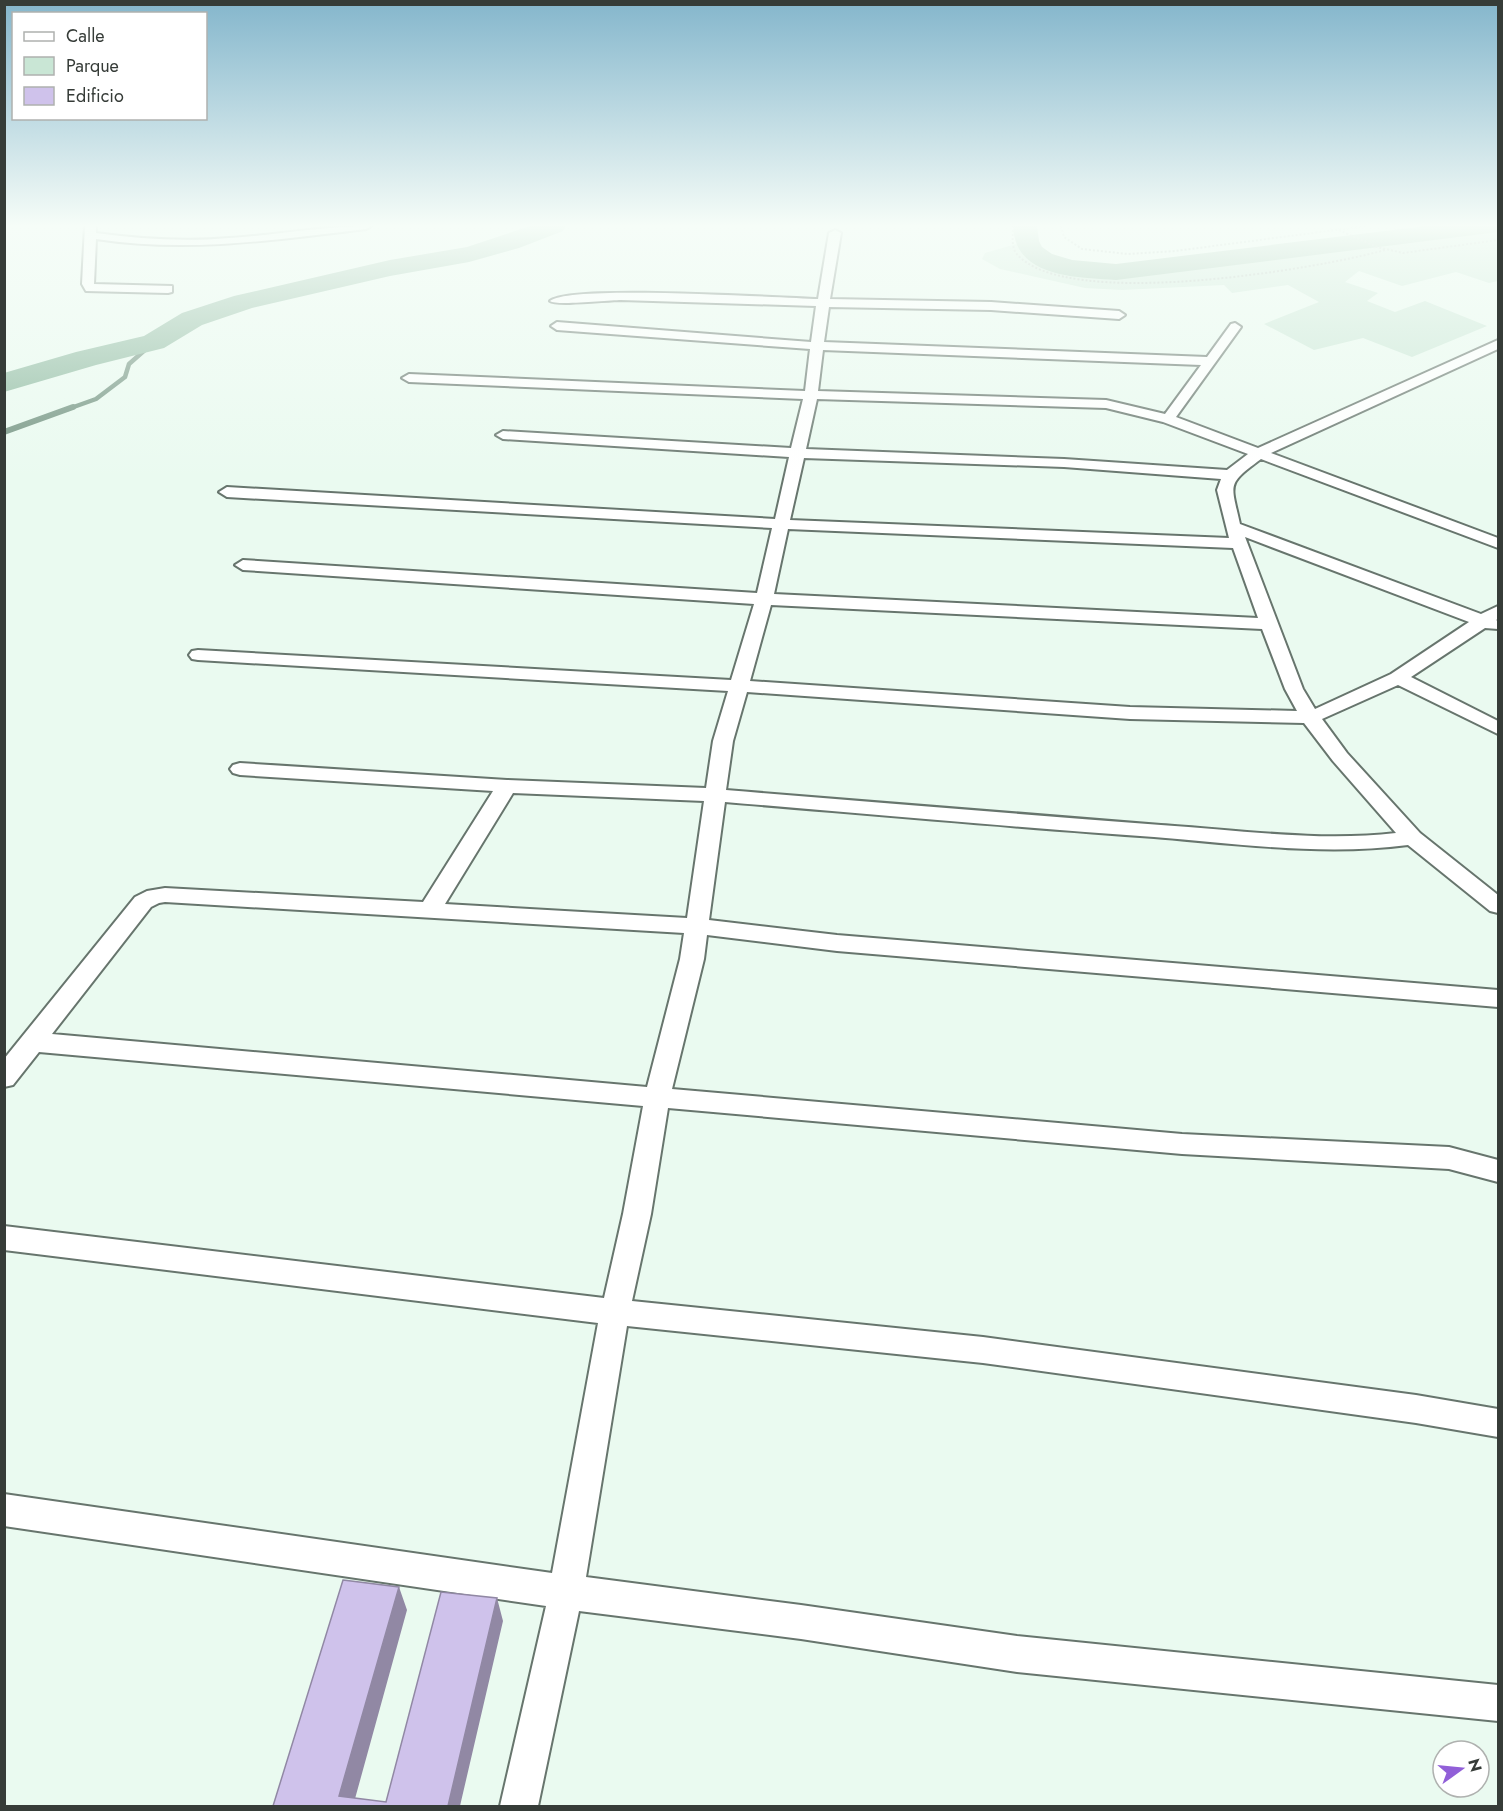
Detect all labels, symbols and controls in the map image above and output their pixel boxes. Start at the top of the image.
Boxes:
legend [12,12,207,120]
text: Calle [66,23,105,49]
text: Parque [66,53,119,79]
text: Edificio [66,83,124,109]
north arrow [1431,1739,1491,1799]
text: N [1462,1756,1488,1774]

